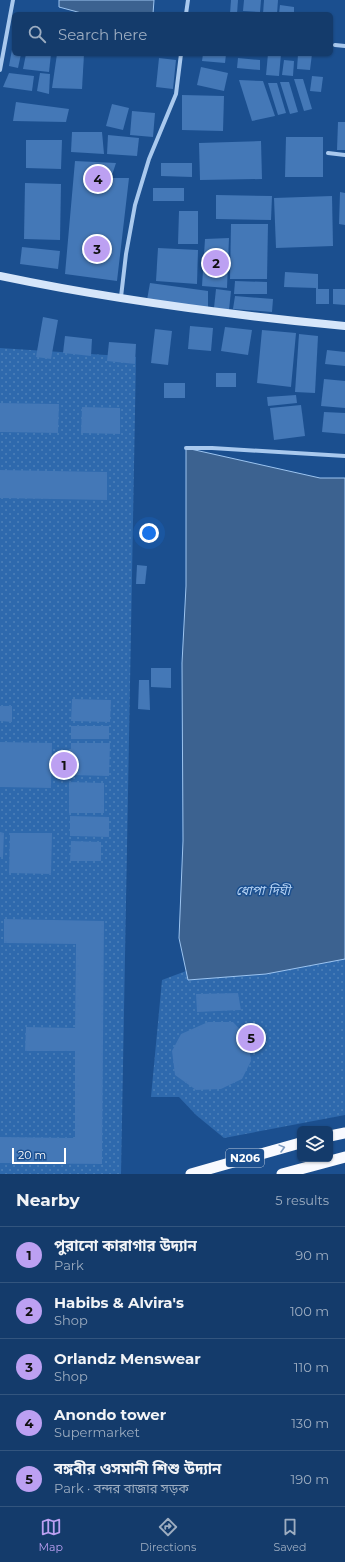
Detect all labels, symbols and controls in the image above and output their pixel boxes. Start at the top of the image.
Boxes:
search box [12,12,333,56]
icon: search [26,23,48,45]
text: Search here [58,25,147,44]
pin: 4 [85,164,111,194]
pin: 3 [84,234,110,264]
pin: 2 [203,248,229,278]
your location [139,523,159,543]
pin: 1 [51,750,77,780]
water label: ধোপা দিঘী [236,882,293,898]
pin: 5 [238,1023,264,1053]
map controls [297,1126,333,1162]
button: layers [297,1126,333,1162]
one-way arrow [279,1144,286,1153]
scale bar [12,1146,66,1165]
text: 20 m [18,1148,46,1162]
road number: N206 [226,1149,264,1167]
text: Nearby [16,1190,80,1210]
text: 5 results [275,1192,329,1208]
text: পুরানো কারাগার উদ্যান [54,1236,197,1255]
text: 1 [26,1247,32,1263]
text: 90 m [295,1247,329,1263]
text: Park [54,1257,84,1273]
text: Habibs & Alvira's [54,1293,184,1312]
text: 2 [25,1303,33,1319]
text: 100 m [290,1303,329,1319]
text: Shop [54,1312,88,1328]
text: Orlandz Menswear [54,1349,201,1368]
text: 3 [25,1359,33,1375]
text: 110 m [294,1359,329,1375]
text: Shop [54,1368,88,1384]
text: Anondo tower [54,1405,166,1424]
text: 4 [25,1415,33,1431]
text: 130 m [291,1415,329,1431]
text: Supermarket [54,1424,140,1440]
text: বঙ্গবীর ওসমানী শিশু উদ্যান [54,1459,221,1478]
text: 5 [25,1471,33,1487]
text: 190 m [291,1471,329,1487]
text: Park · বন্দর বাজার সড়ক [54,1480,189,1496]
tab: Map [39,1516,63,1554]
tab: Directions [140,1516,196,1554]
tab: Saved [273,1516,306,1554]

